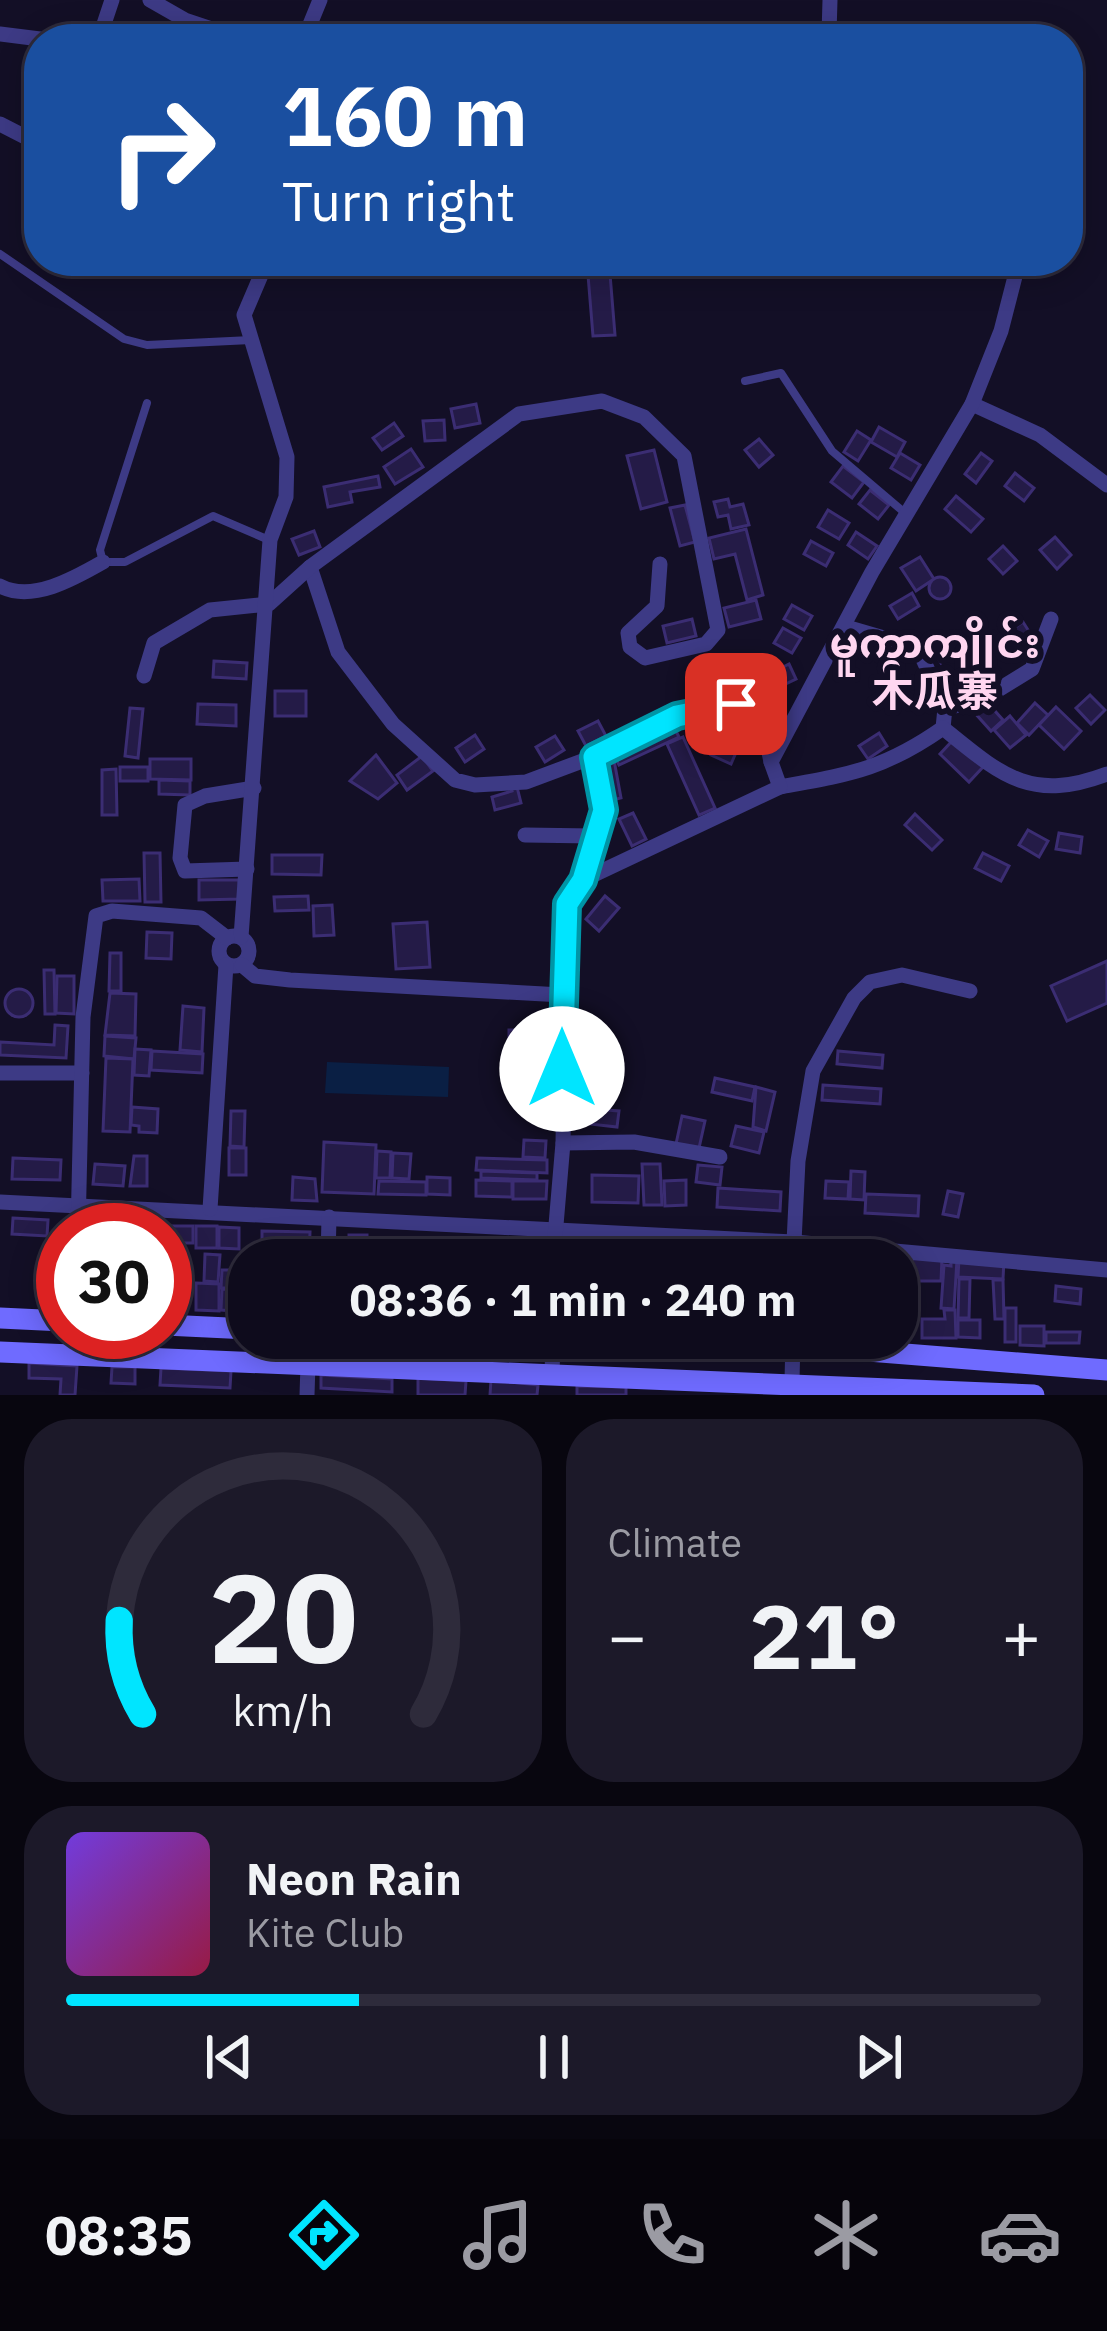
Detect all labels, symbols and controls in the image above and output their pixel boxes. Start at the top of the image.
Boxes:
text: 160 m [282,60,528,169]
icon: right [84,72,240,228]
text: Turn right [282,166,516,236]
district label: မူကွာကျိုင်း 木瓜寨 [830,615,1040,718]
pin [685,653,787,755]
icon: arrive [703,671,769,737]
position arrow [499,1006,625,1132]
speed limit sign: 30 [36,1203,192,1359]
text: 08:36 · 1 min · 240 m [350,1270,796,1328]
text: Climate [608,1517,742,1568]
text: 20 [208,1535,358,1697]
text: 21° [749,1577,899,1694]
text: − [608,1592,647,1678]
text: + [1001,1592,1041,1678]
text: km/h [232,1681,333,1737]
text: Neon Rain [246,1849,462,1907]
text: Kite Club [246,1907,404,1958]
icon: previous [196,2024,262,2090]
icon: pause [521,2024,587,2090]
icon: next [846,2024,912,2090]
icon: directions [282,2193,366,2277]
icon: music [456,2193,540,2277]
icon: phone [630,2193,714,2277]
icon: climate [804,2193,888,2277]
icon: car [978,2193,1062,2277]
text: 08:35 [45,2200,192,2270]

